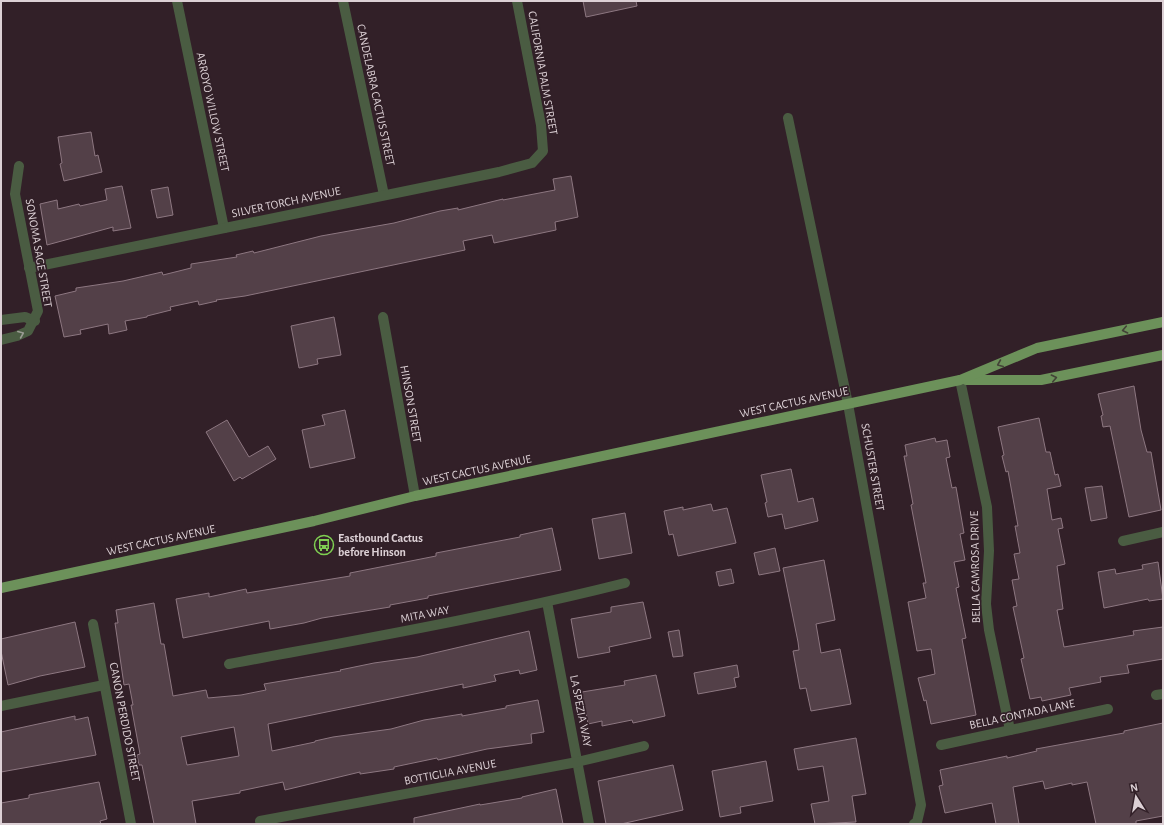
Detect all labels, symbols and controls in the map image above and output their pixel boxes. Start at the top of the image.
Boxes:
street label: CALIFORNIA PALM STREET [526,10,560,136]
street label: CANDELABRA CACTUS STREET [355,23,397,167]
street label: ARROYO WILLOW STREET [194,51,232,173]
street label: SILVER TORCH AVENUE [230,185,342,219]
street label: SONOMA SAGE STREET [24,198,54,308]
one-way arrow [1122,326,1128,334]
one-way arrow [17,331,24,339]
one-way arrow [996,359,1003,367]
street label: HINSON STREET [398,364,424,444]
one-way arrow [1051,374,1058,382]
street label: WEST CACTUS AVENUE [739,385,850,419]
street label: SCHUSTER STREET [859,422,887,512]
street label: WEST CACTUS AVENUE [422,453,533,487]
street label: BELLA CAMROSA DRIVE [968,510,982,623]
street label: WEST CACTUS AVENUE [106,523,217,557]
place label: Eastbound Cactus before Hinson [338,532,423,558]
bus stop icon: Eastbound Cactus before Hinson [313,534,335,556]
street label: MITA WAY [399,603,451,625]
street label: CANON PERDIDO STREET [108,661,142,783]
street label: LA SPEZIA WAY [568,674,594,749]
street label: BELLA CONTADA LANE [968,697,1076,731]
street label: BOTTIGLIA AVENUE [403,757,497,787]
north arrow [1116,777,1156,817]
text: N [1129,782,1139,794]

